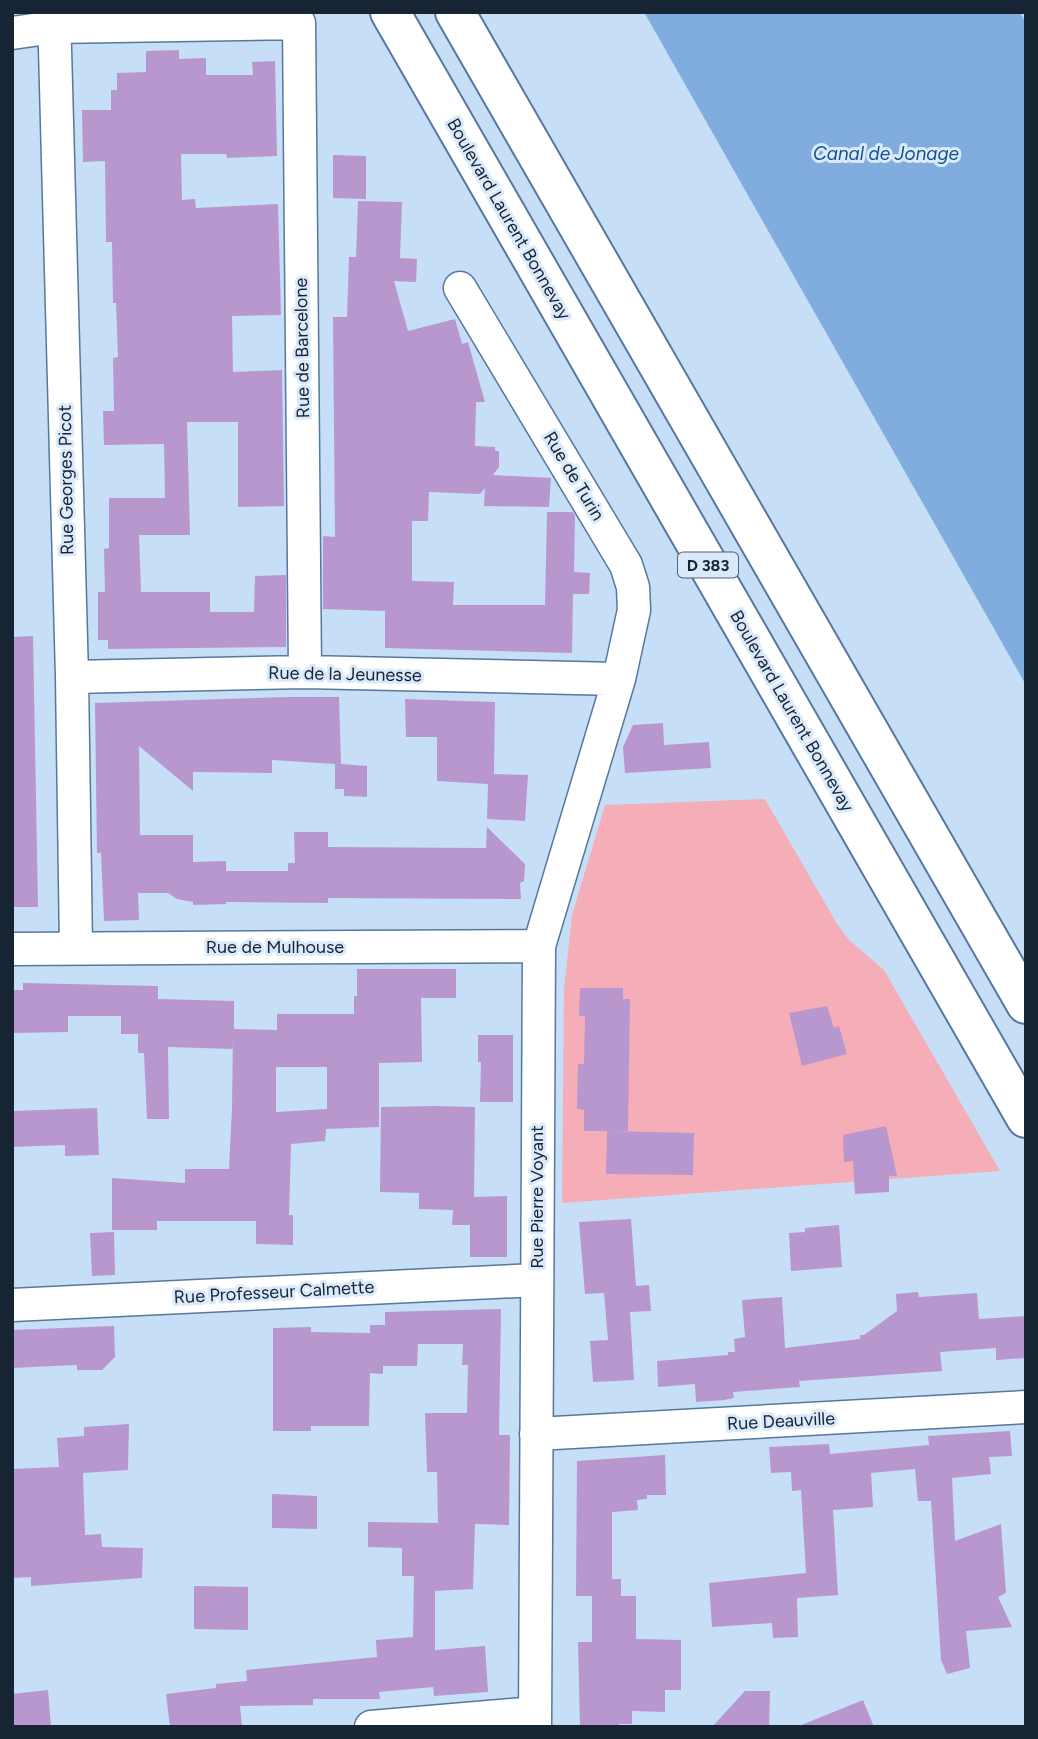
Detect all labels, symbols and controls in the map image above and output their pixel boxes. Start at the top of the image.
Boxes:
street label: Boulevard Laurent Bonnevay [442,114,576,324]
water label: Canal de Jonage [813,142,960,165]
street label: Rue de Barcelone [290,277,314,418]
street label: Rue Georges Picot [54,404,78,555]
street label: Rue de Turin [539,428,609,524]
road number: D 383 [678,552,738,578]
street label: Boulevard Laurent Bonnevay [725,606,859,816]
street label: Rue de la Jeunesse [268,662,422,686]
street label: Rue de Mulhouse [206,936,344,958]
street label: Rue Pierre Voyant [526,1125,548,1269]
street label: Rue Professeur Calmette [173,1276,375,1308]
street label: Rue Deauville [726,1407,836,1435]

